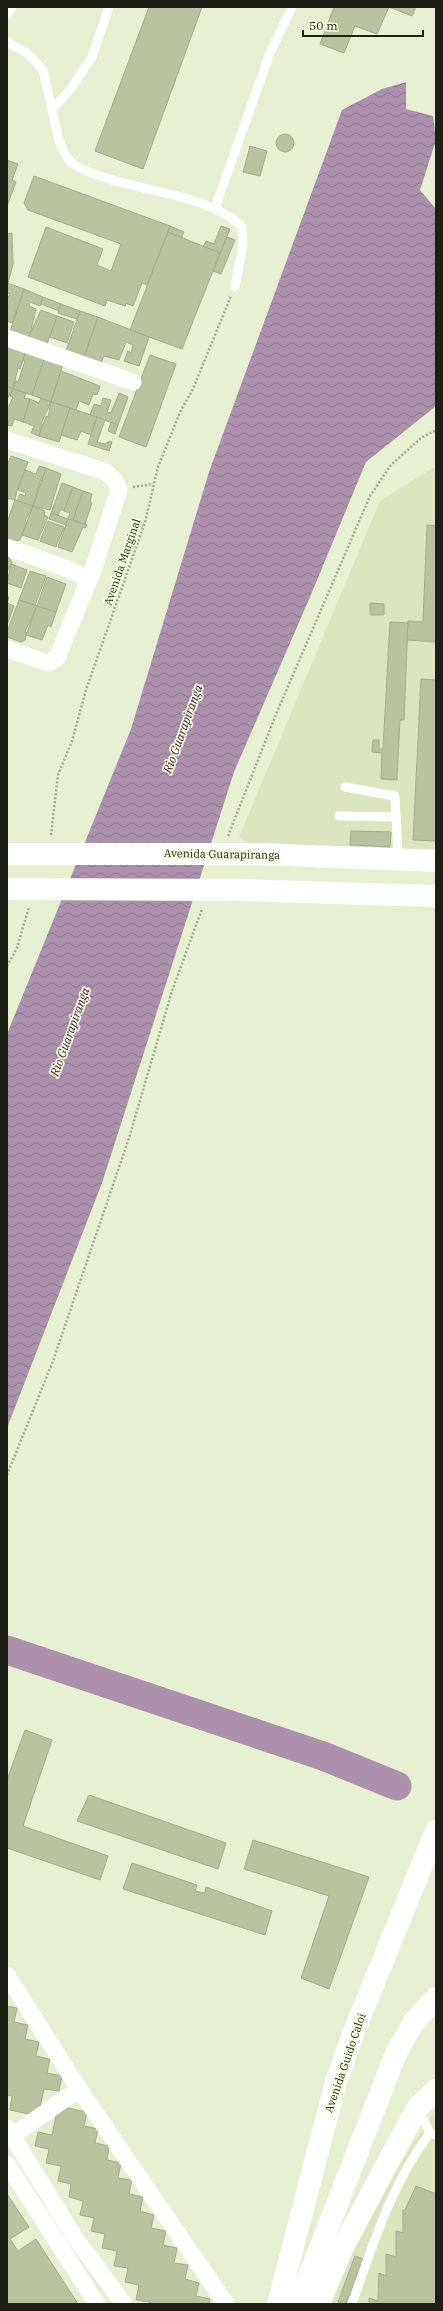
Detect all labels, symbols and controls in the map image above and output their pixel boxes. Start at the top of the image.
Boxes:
scale bar [303,12,423,38]
text: 50 m [309,18,338,33]
street label: Avenida Marginal [101,517,143,607]
water label: Rio Guarapiranga [159,682,206,776]
street label: Avenida Guarapiranga [164,846,280,862]
water label: Rio Guarapiranga [46,985,93,1079]
street label: Avenida Guido Caloi [321,2011,369,2115]

